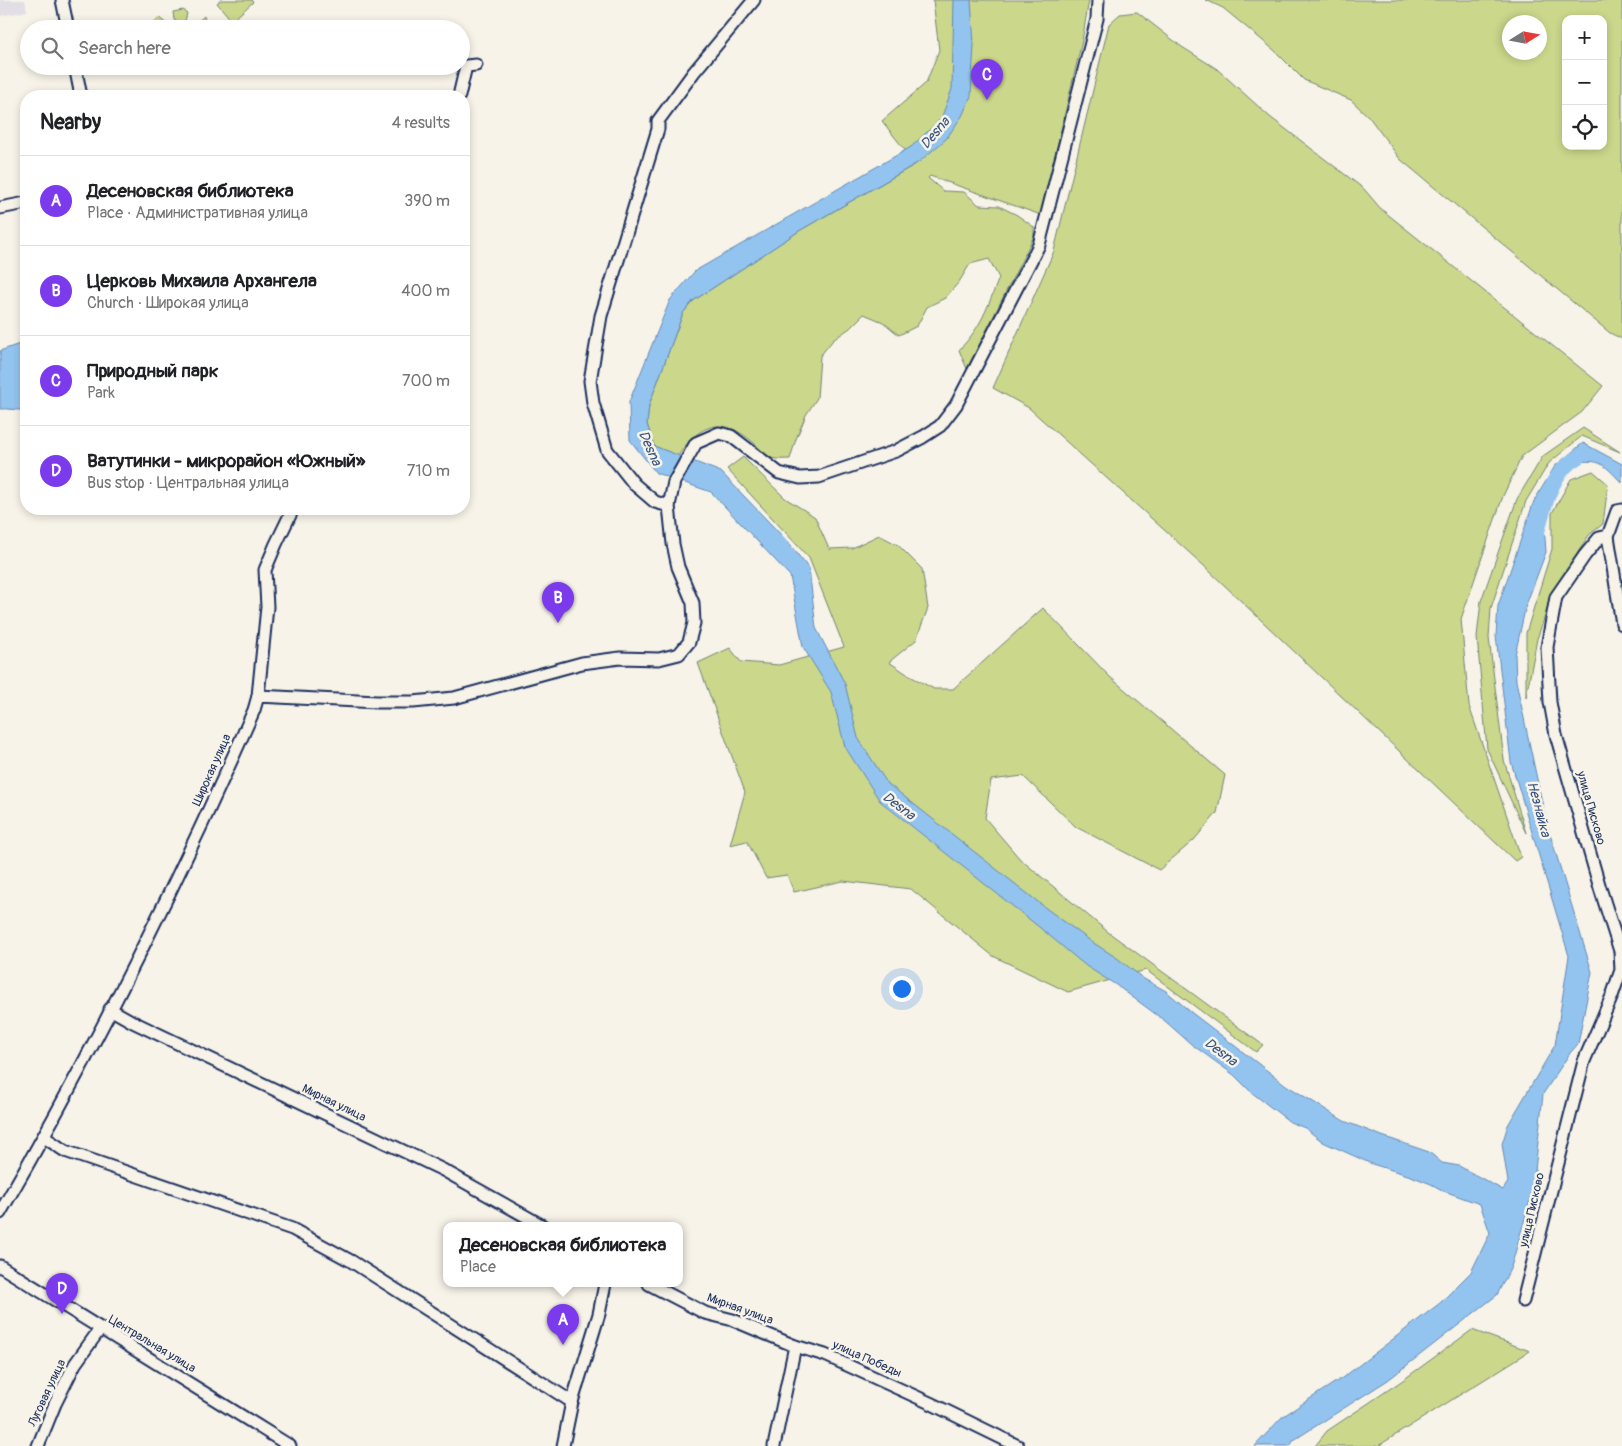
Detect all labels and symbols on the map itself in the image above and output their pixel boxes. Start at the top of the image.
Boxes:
north arrow [1502,15,1547,60]
pin: C [971,59,1003,100]
water label: Desna [917,112,954,152]
water label: Desna [635,428,666,469]
pin: B [542,582,574,623]
street label: Широкая улица [189,731,235,808]
street label: улица Писково [1573,768,1609,847]
water label: Незнайка [1523,780,1555,840]
water label: Desna [879,788,920,825]
your location [889,976,915,1002]
water label: Desna [1201,1034,1242,1071]
street label: Мирная улица [300,1081,369,1125]
street label: улица Писково [1516,1171,1548,1250]
pin: D [46,1273,78,1314]
street label: Мирная улица [705,1290,776,1328]
pin: A [547,1304,579,1345]
street label: Центральная улица [106,1312,199,1376]
street label: улица Победы [829,1337,904,1381]
street label: Луговая улица [24,1357,69,1430]

